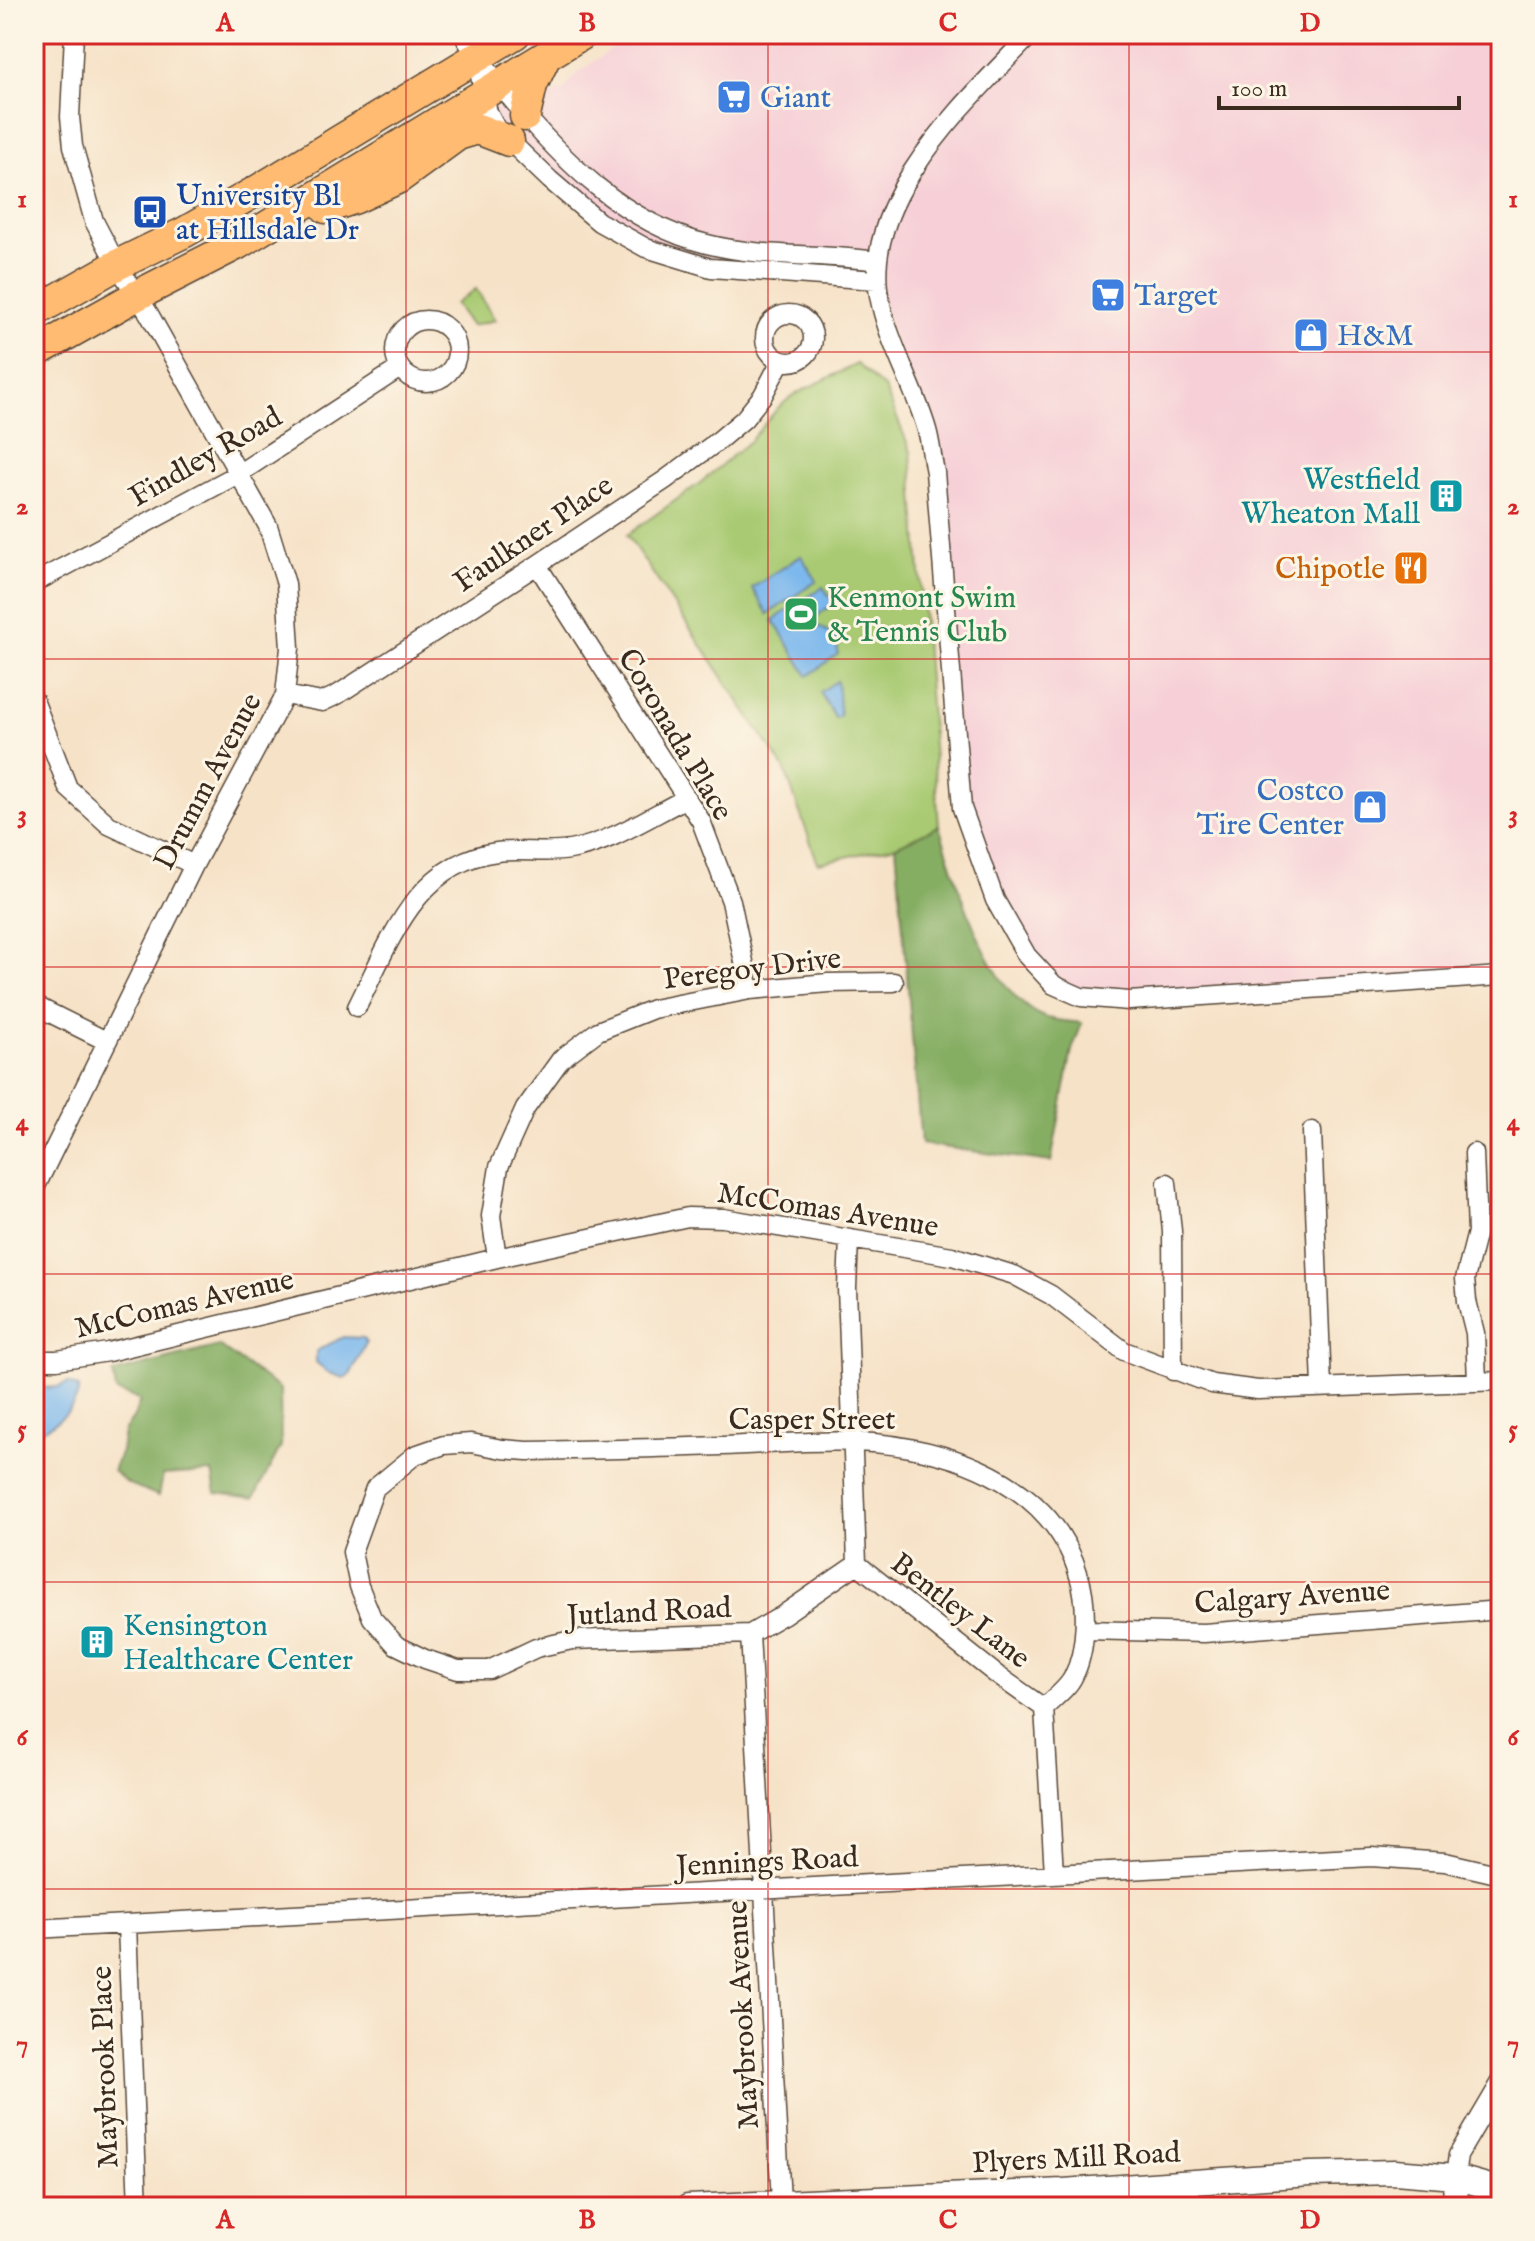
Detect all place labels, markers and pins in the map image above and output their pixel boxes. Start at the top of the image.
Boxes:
supermarket icon: Giant [715,78,753,116]
place label: Giant [760,80,831,118]
place label: University Bl at Hillsdale Dr [176,178,359,250]
bus stop icon: University Bl at Hillsdale Dr [131,193,169,231]
supermarket icon: Target [1089,276,1127,314]
place label: Target [1134,278,1218,316]
shop icon: H&M [1292,316,1330,354]
place label: H&M [1337,318,1414,356]
place label: Westfield Wheaton Mall [1241,462,1421,534]
building icon: Westfield Wheaton Mall [1427,477,1465,515]
restaurant icon: Chipotle [1392,549,1430,587]
place label: Chipotle [1275,551,1385,589]
place label: Kenmont Swim & Tennis Club [827,580,1016,652]
sports icon: Kenmont Swim & Tennis Club [782,595,820,633]
place label: Costco Tire Center [1197,773,1344,845]
shop icon: Costco Tire Center [1351,788,1389,826]
place label: Kensington Healthcare Center [123,1608,353,1680]
building icon: Kensington Healthcare Center [78,1623,116,1661]

